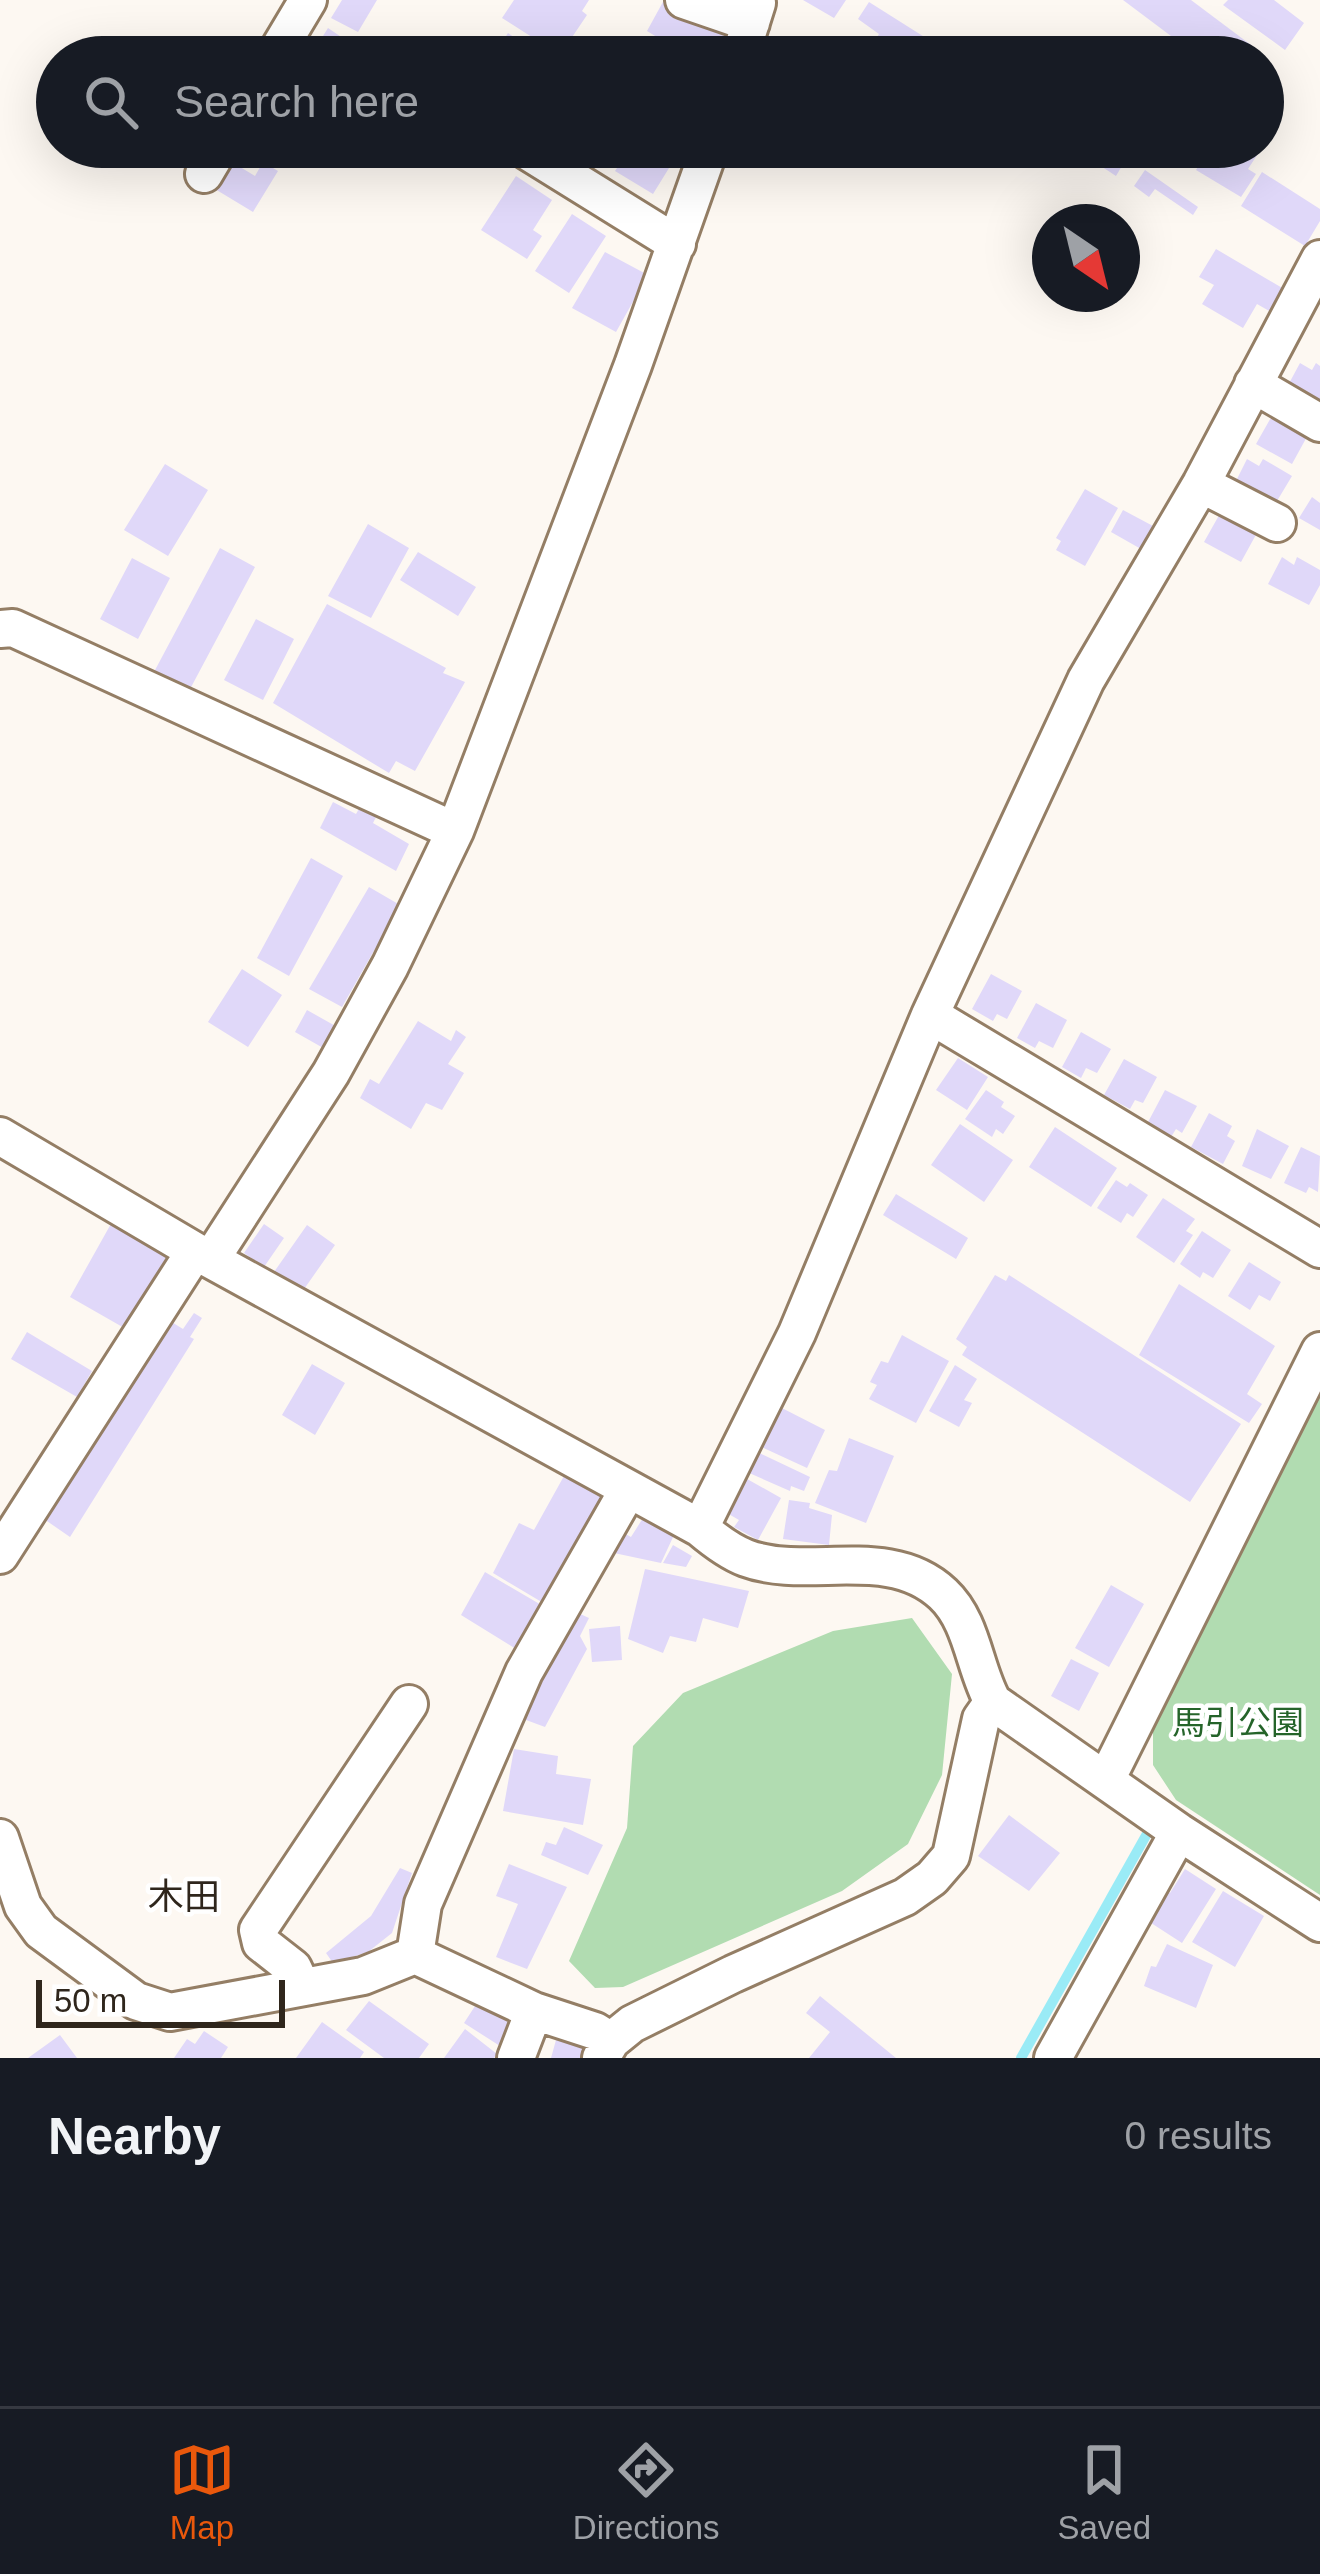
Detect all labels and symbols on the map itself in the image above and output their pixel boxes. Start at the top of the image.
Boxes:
north arrow [1032,204,1140,312]
park label: 馬引公園 [1172,1704,1304,1741]
district label: 木田 [148,1876,220,1917]
scale bar [36,1974,285,2027]

